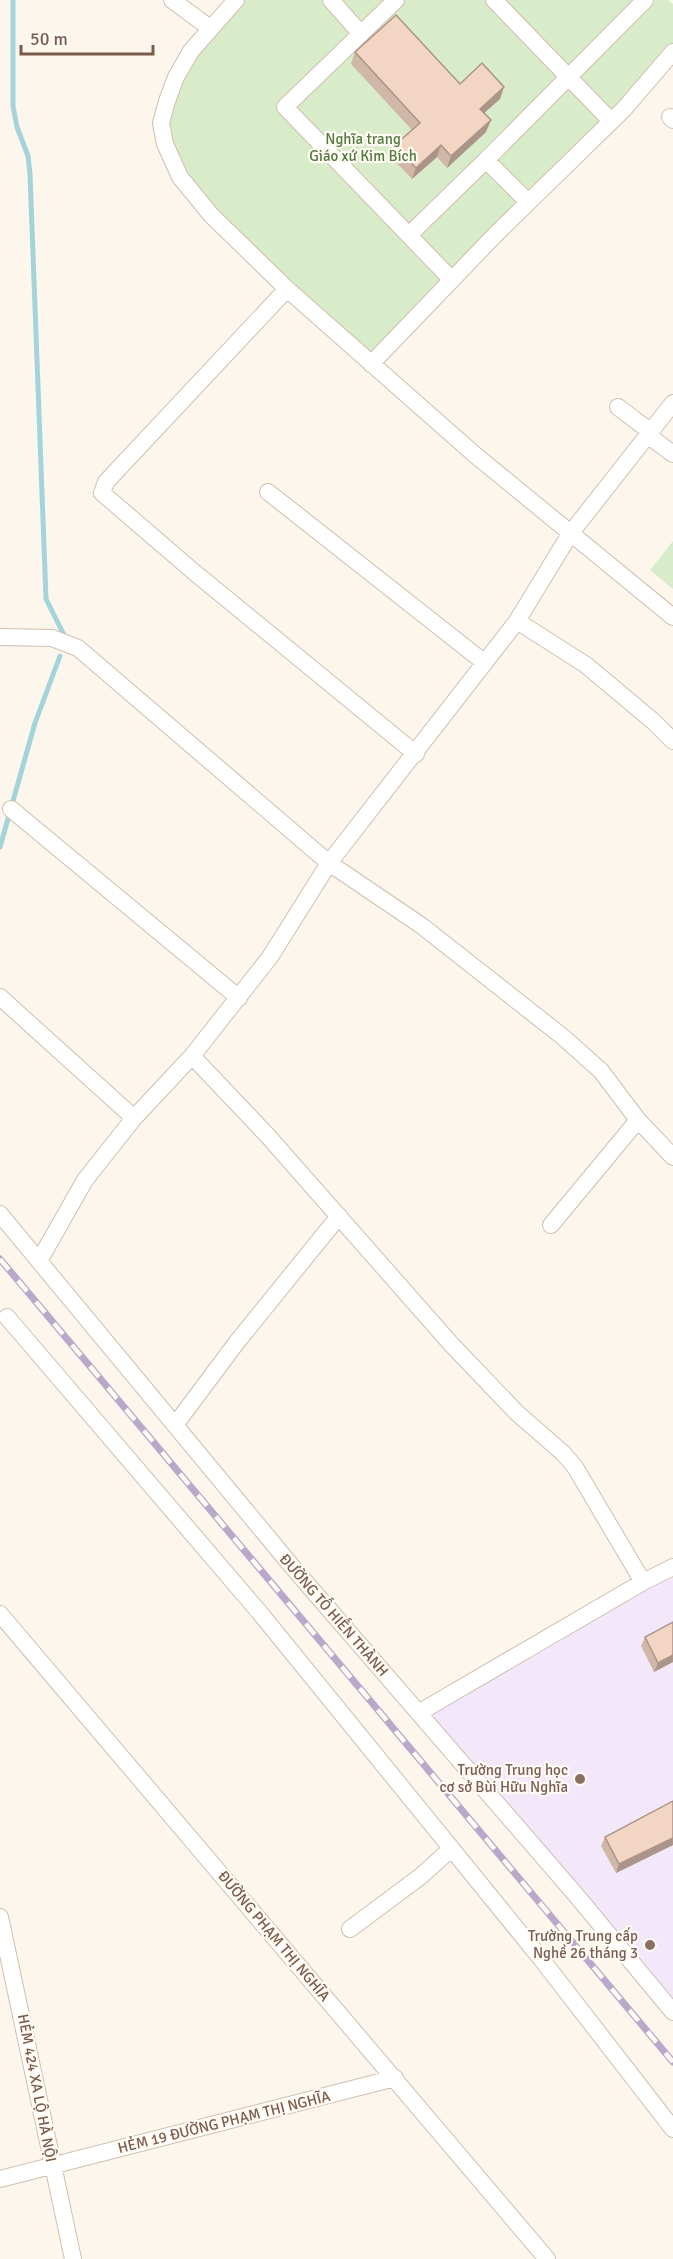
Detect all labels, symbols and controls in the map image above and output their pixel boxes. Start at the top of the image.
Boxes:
scale bar [21,18,153,56]
text: 50 m [30,28,68,50]
park label: Nghĩa trang Giáo xứ Kim Bích [309,130,417,165]
street label: ĐƯỜNG TỐ HIẾN THÀNH [276,1548,394,1680]
place label: Trường Trung học cơ sở Bùi Hữu Nghĩa [440,1761,568,1796]
marker: Trường Trung học cơ sở Bùi Hữu Nghĩa [573,1772,587,1786]
street label: ĐƯỜNG PHẠM THỊ NGHĨA [214,1866,335,2005]
place label: Trường Trung cấp Nghề 26 tháng 3 [528,1927,638,1962]
marker: Trường Trung cấp Nghề 26 tháng 3 [643,1938,657,1952]
street label: HẺM 424 XA LỘ HÀ NỘI [14,2012,61,2164]
street label: HẺM 19 ĐƯỜNG PHẠM THỊ NGHĨA [116,2086,332,2157]

